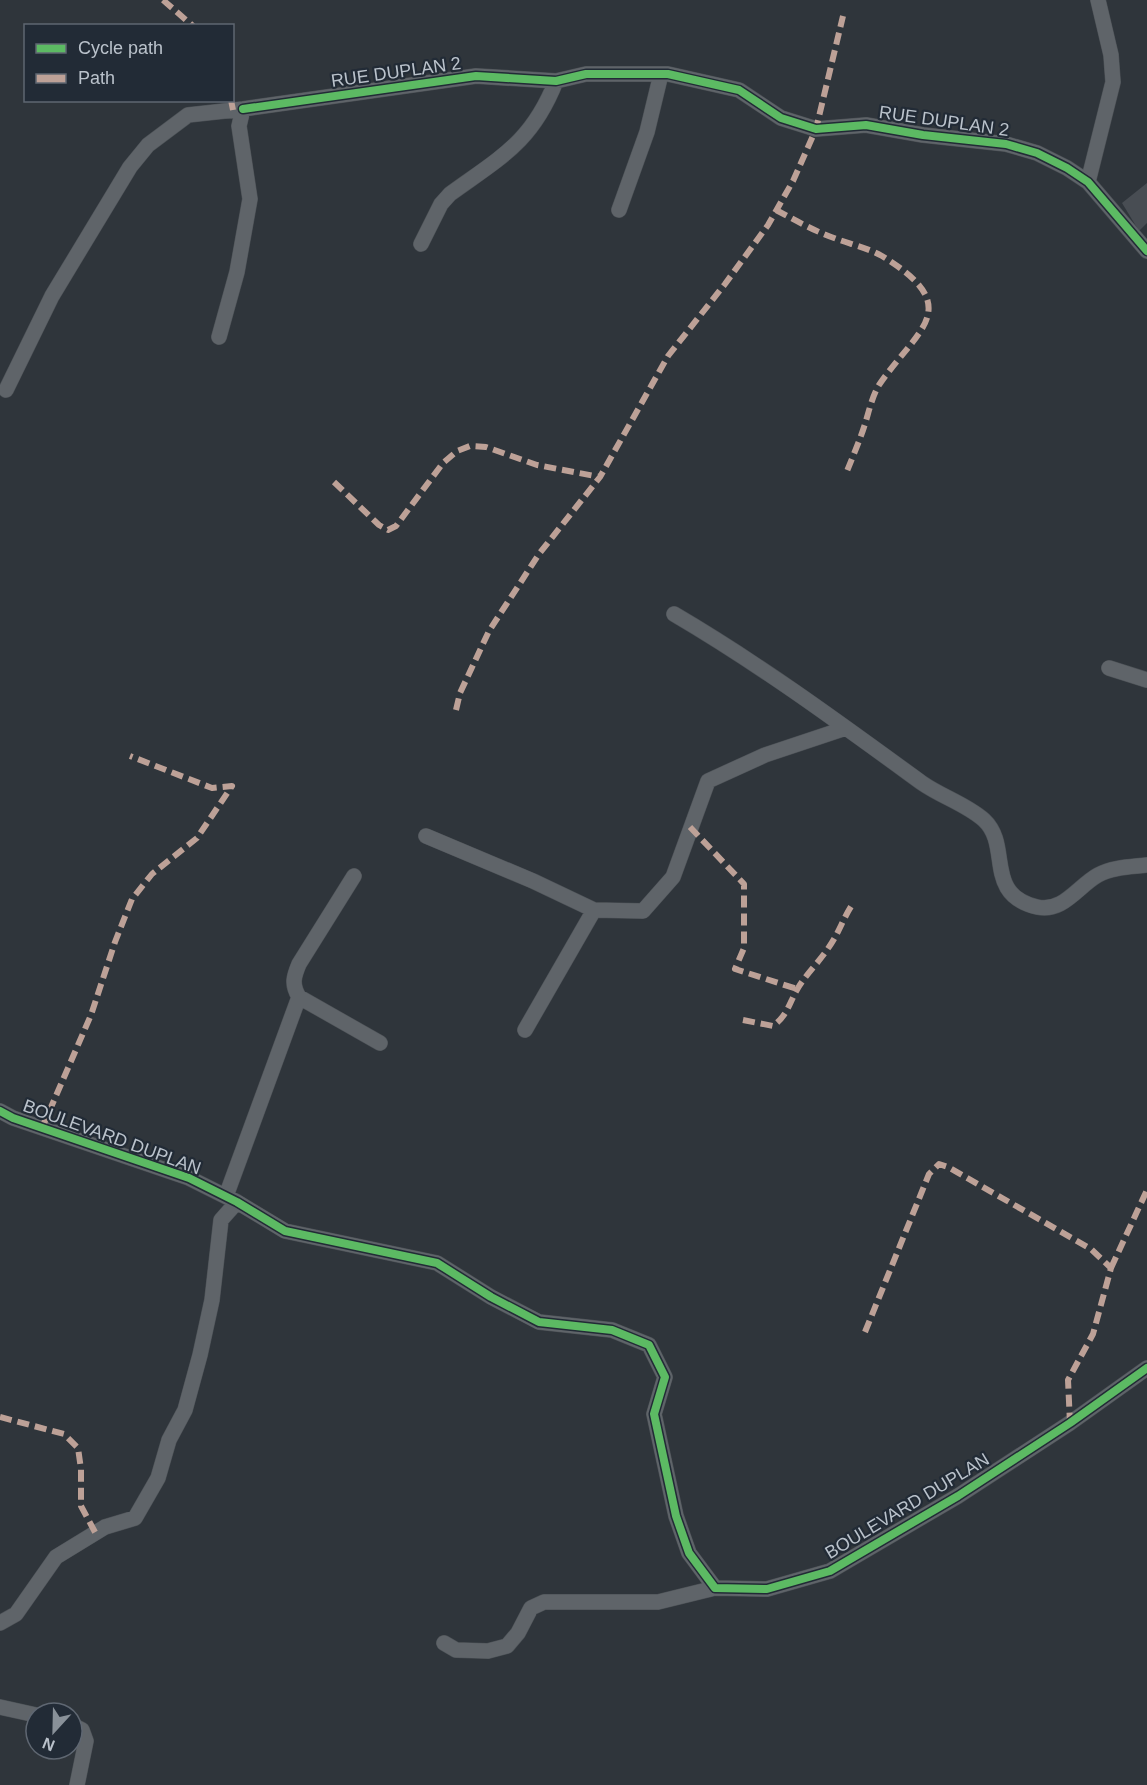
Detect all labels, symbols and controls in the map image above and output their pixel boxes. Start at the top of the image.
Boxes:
legend [24,24,234,102]
text: Cycle path [78,38,163,58]
street label: RUE DUPLAN 2 [330,53,462,91]
text: Path [78,68,115,88]
street label: RUE DUPLAN 2 [878,102,1010,140]
street label: BOULEVARD DUPLAN [20,1096,204,1178]
street label: BOULEVARD DUPLAN [821,1449,993,1563]
north arrow [24,1701,84,1761]
text: N [40,1734,57,1754]

